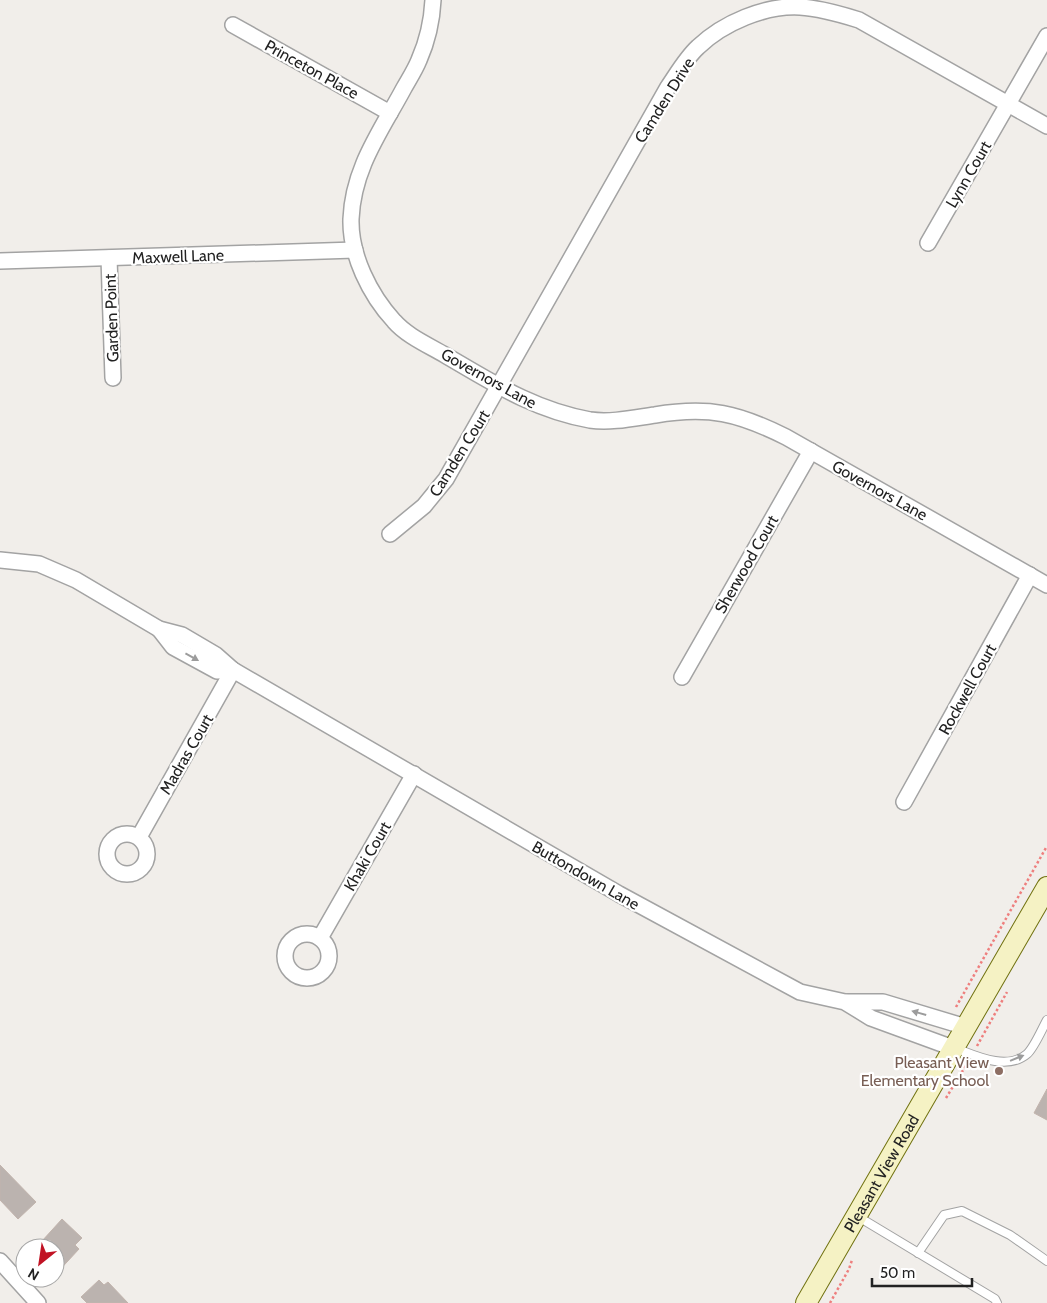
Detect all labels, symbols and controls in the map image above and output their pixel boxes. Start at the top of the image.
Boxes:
street label: Princeton Place [262,36,362,103]
street label: Camden Drive [631,54,698,146]
street label: Lynn Court [942,137,995,211]
street label: Maxwell Lane [132,245,224,268]
street label: Garden Point [100,273,123,362]
street label: Governors Lane [438,344,540,412]
street label: Camden Court [425,406,494,500]
street label: Governors Lane [829,456,931,524]
street label: Sherwood Court [711,511,782,617]
street label: Rockwell Court [935,640,1000,738]
one-way arrow [185,653,199,662]
street label: Madras Court [156,710,217,798]
street label: Khaki Court [340,818,395,894]
street label: Buttondown Lane [529,837,643,914]
one-way arrow [911,1008,926,1016]
place label: Pleasant View Elementary School [861,1053,989,1090]
one-way arrow [1010,1054,1024,1062]
marker: Pleasant View Elementary School [993,1065,1005,1077]
street label: Pleasant View Road [840,1111,923,1236]
north arrow [15,1238,65,1288]
scale bar [872,1256,972,1288]
text: N [25,1264,42,1285]
text: 50 m [880,1264,915,1282]

